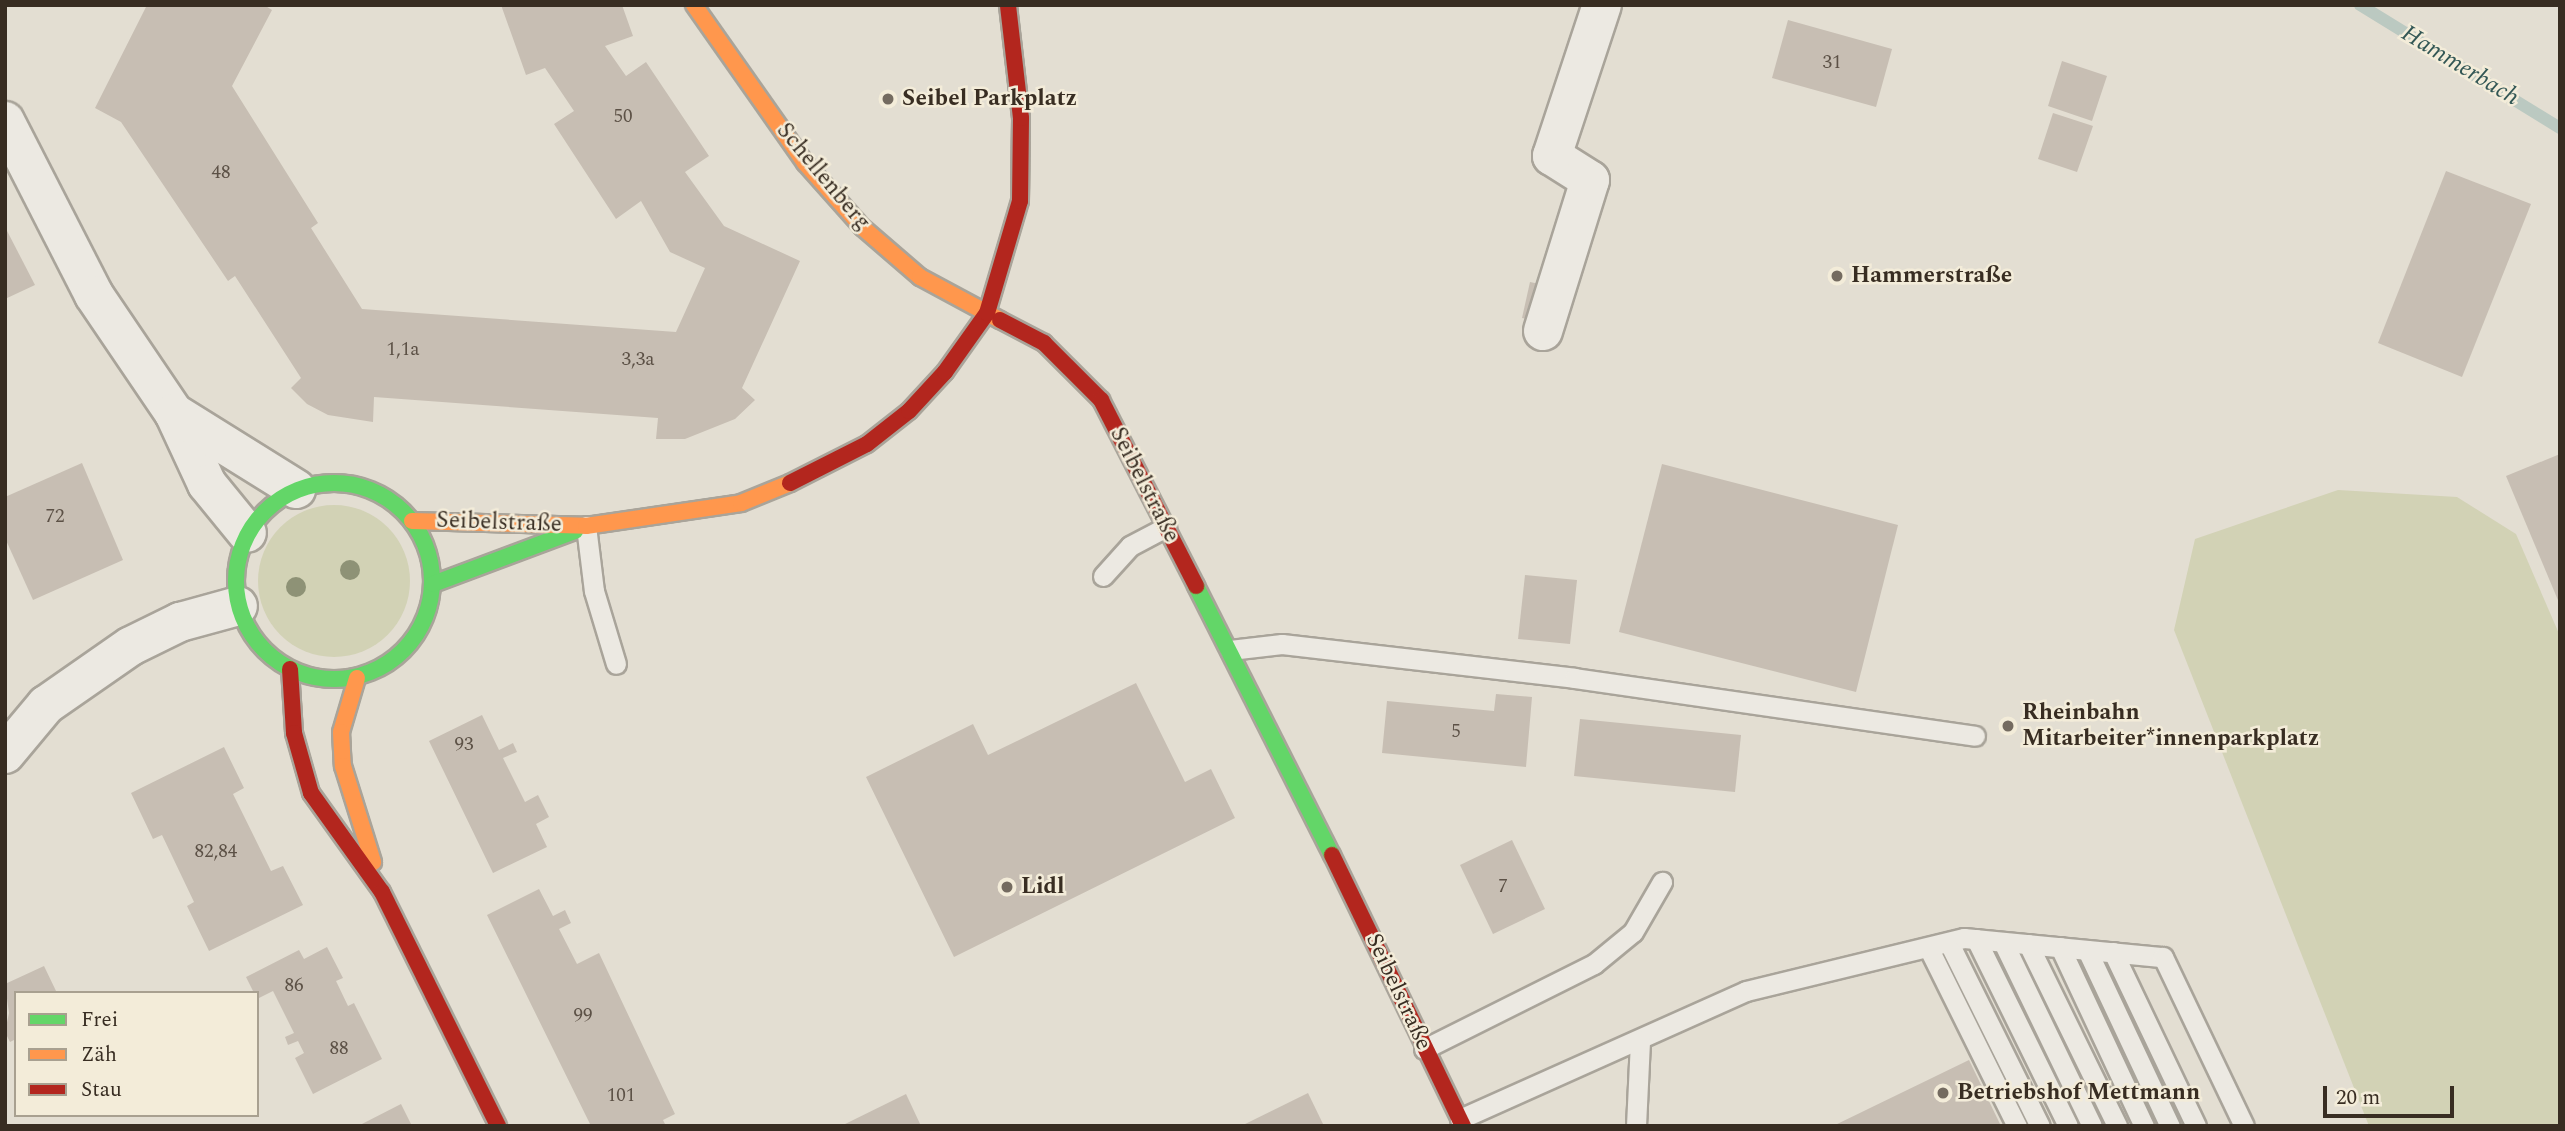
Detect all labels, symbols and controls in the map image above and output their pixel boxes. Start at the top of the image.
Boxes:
water label: Hammerbach [2396,20,2524,112]
house number: 31 [1823,52,1841,74]
place label: Seibel Parkplatz [902,85,1077,113]
marker: Seibel Parkplatz [880,91,896,107]
house number: 50 [614,106,632,128]
street label: Schellenberg [770,118,876,236]
house number: 48 [212,162,230,184]
place label: Hammerstraße [1851,262,2012,290]
marker: Hammerstraße [1829,268,1845,284]
house number: 1,1a [386,339,420,361]
house number: 3,3a [621,349,655,371]
street label: Seibelstraße [1103,423,1185,547]
house number: 72 [46,506,64,528]
street label: Seibelstraße [436,507,562,539]
place label: Rheinbahn Mitarbeiter*innenparkplatz [2022,699,2319,753]
marker: Rheinbahn Mitarbeiter*innenparkplatz [2000,718,2016,734]
house number: 5 [1451,721,1461,743]
house number: 93 [455,734,473,756]
house number: 82,84 [195,841,237,863]
place label: Lidl [1021,873,1064,901]
house number: 7 [1498,876,1508,898]
marker: Lidl [999,879,1015,895]
street label: Seibelstraße [1359,929,1437,1055]
house number: 86 [285,975,303,997]
legend [14,991,259,1117]
text: Frei [81,1004,118,1036]
house number: 99 [574,1005,592,1027]
house number: 88 [330,1038,348,1060]
text: Zäh [81,1039,117,1071]
scale bar [2327,1072,2458,1116]
text: Stau [81,1074,122,1106]
place label: Betriebshof Mettmann [1957,1079,2200,1107]
text: 20 m [2336,1082,2380,1114]
house number: 101 [607,1085,635,1107]
marker: Betriebshof Mettmann [1935,1085,1951,1101]

